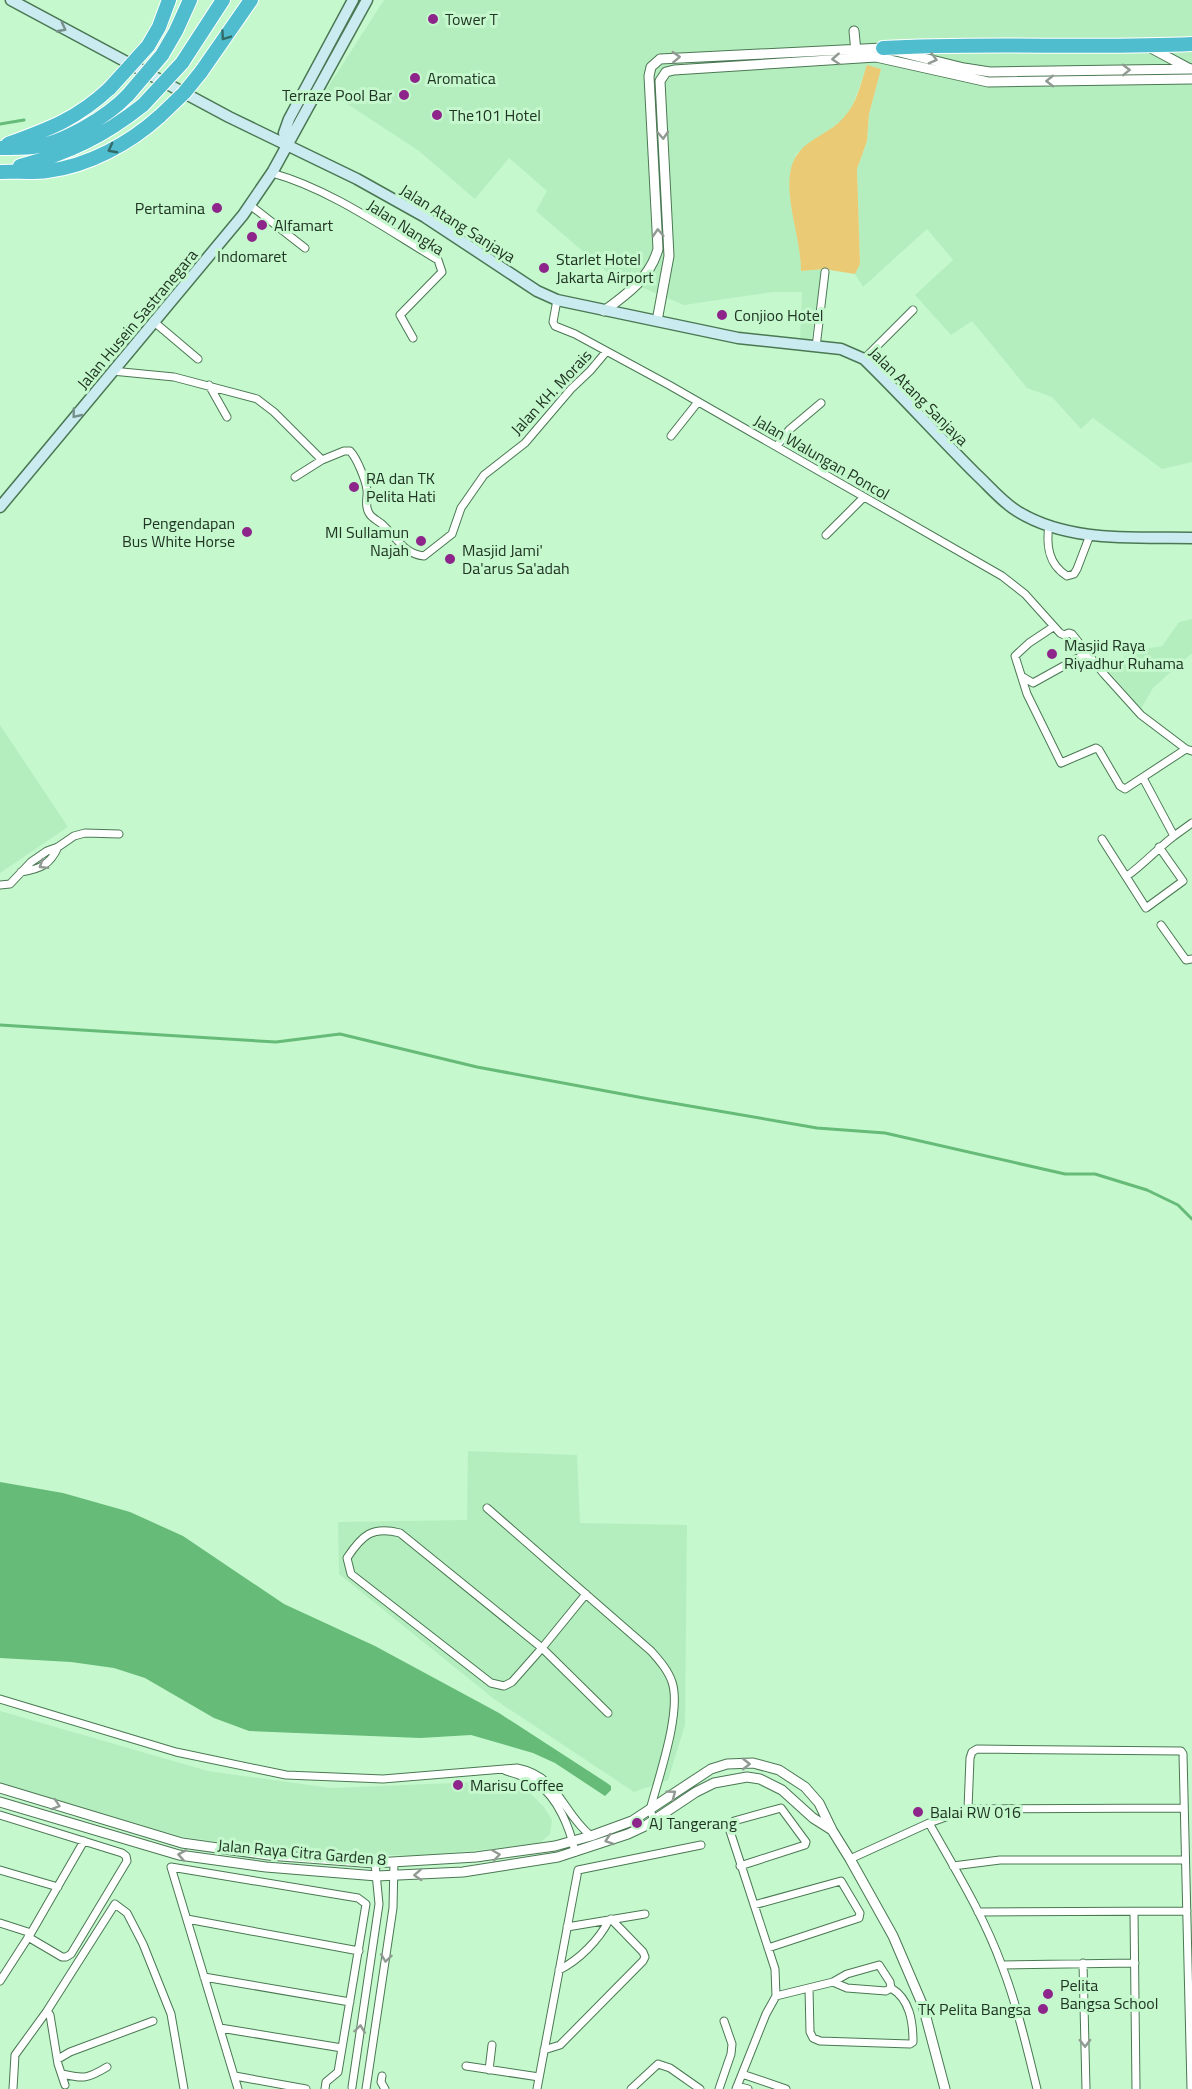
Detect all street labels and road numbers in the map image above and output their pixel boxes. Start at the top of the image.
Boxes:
street label: Jalan Atang Sanjaya [396,178,520,268]
street label: Jalan Nangka [363,193,449,261]
street label: Jalan Husein Sastranegara [71,244,203,394]
street label: Jalan Atang Sanjaya [864,341,974,451]
street label: Jalan KH. Morais [505,344,597,440]
street label: Jalan Walungan Poncol [750,408,894,506]
street label: Jalan Raya Citra Garden 8 [217,1833,387,1871]

